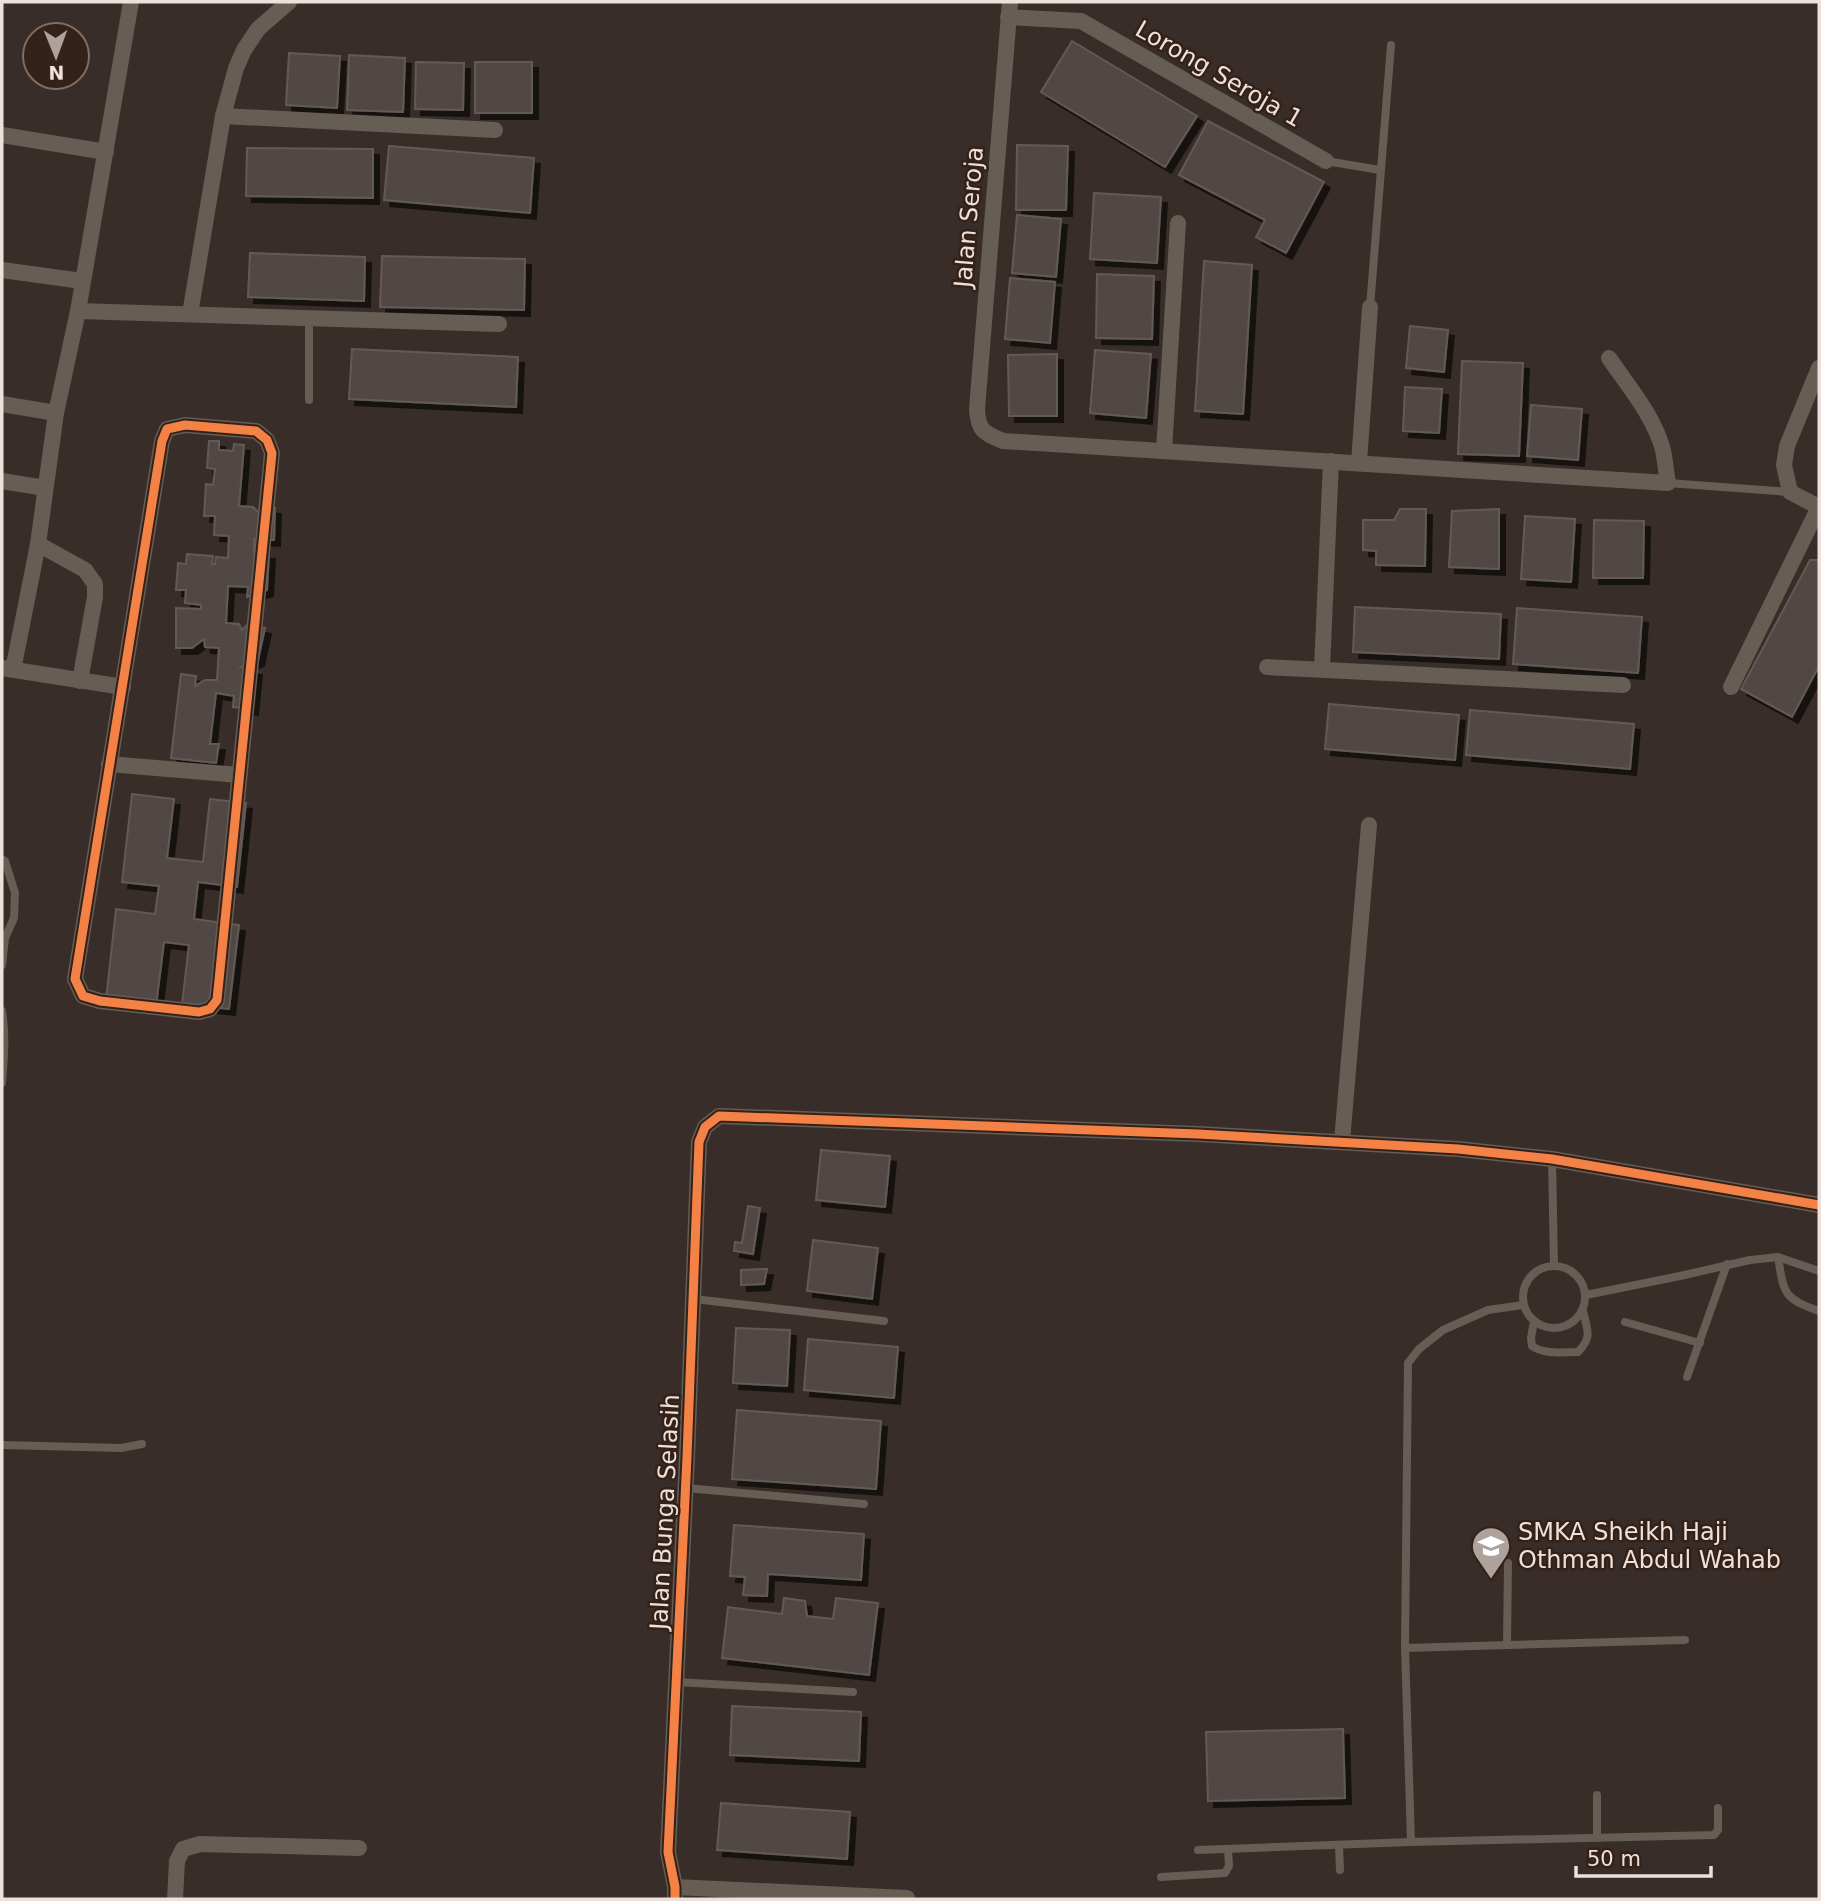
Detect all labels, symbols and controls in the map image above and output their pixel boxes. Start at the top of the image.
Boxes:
street label: Lorong Seroja 1 [1131,15,1307,133]
north arrow [21,21,91,91]
text: N [48,62,64,84]
street label: Jalan Seroja [949,145,989,291]
street label: Jalan Bunga Selasih [645,1393,685,1633]
place label: SMKA Sheikh Haji Othman Abdul Wahab [1518,1518,1781,1574]
school or university icon: SMKA Sheikh Haji Othman Abdul Wahab [1470,1525,1512,1580]
scale bar [1576,1834,1711,1878]
text: 50 m [1587,1847,1641,1871]

